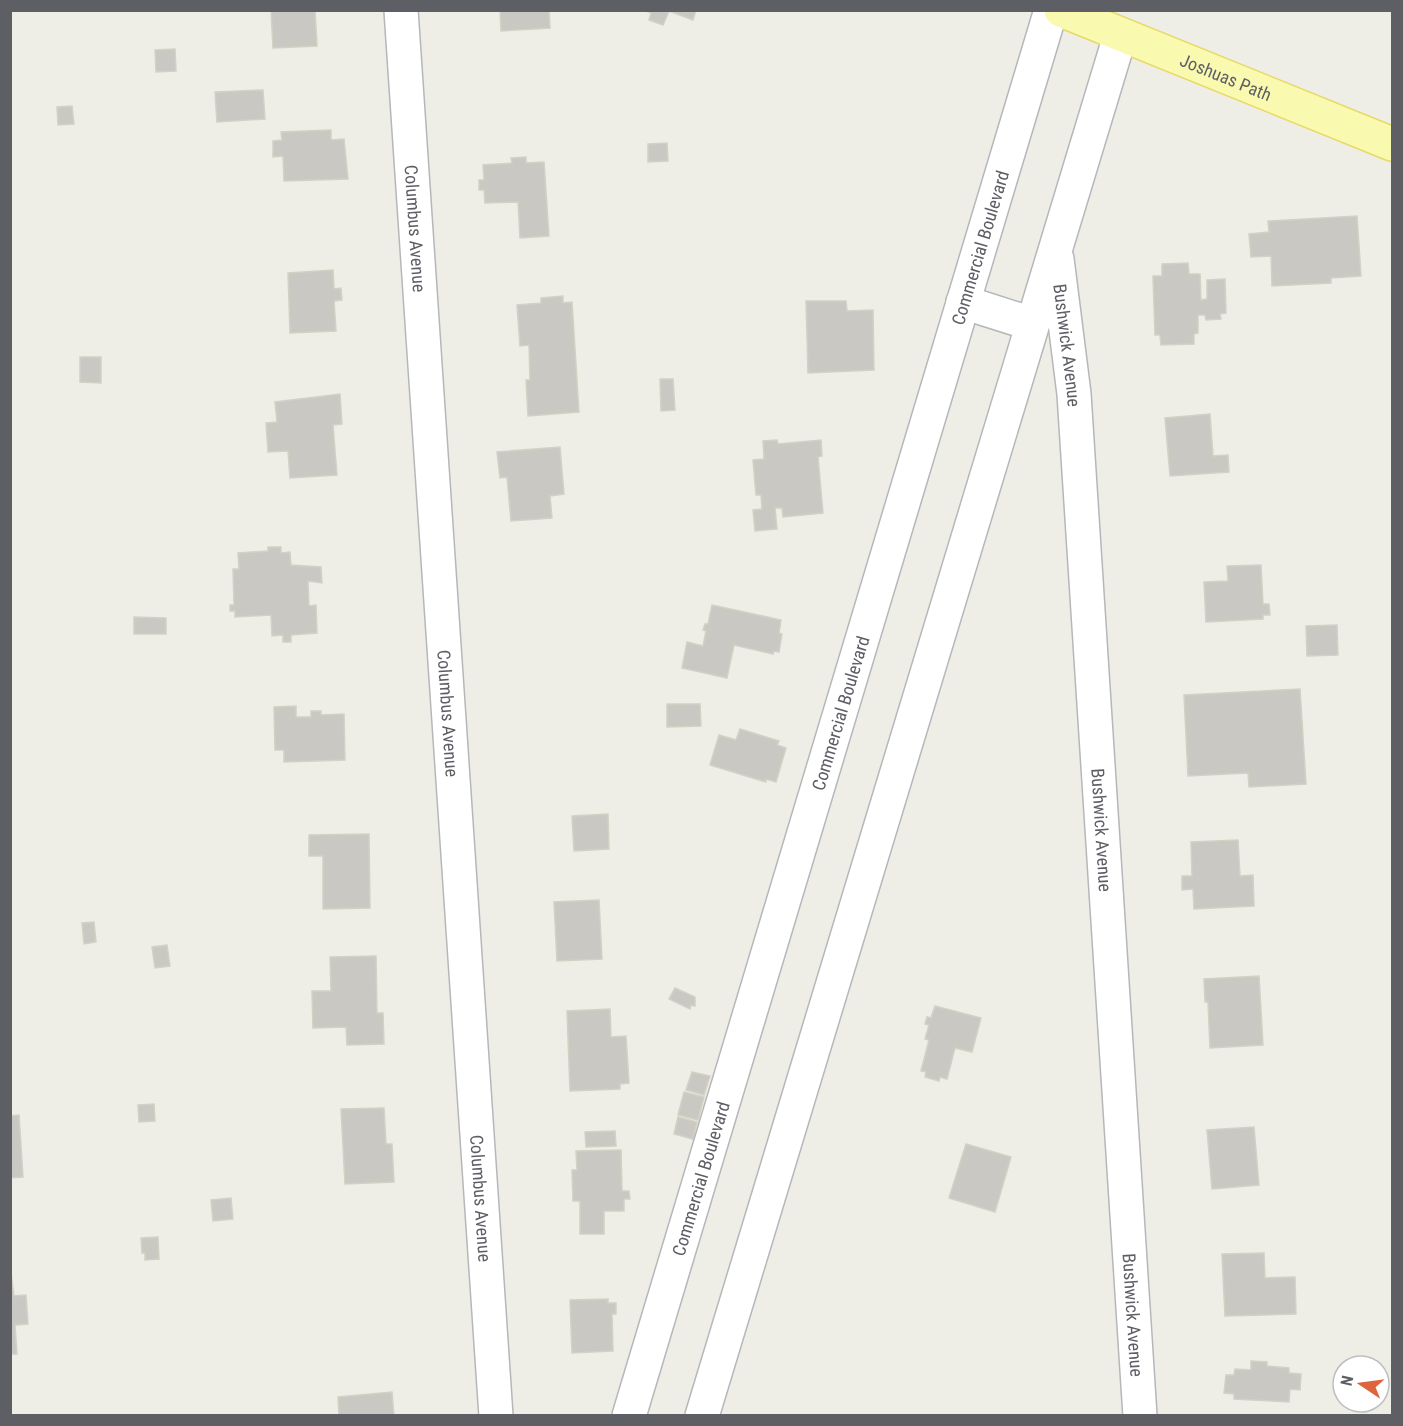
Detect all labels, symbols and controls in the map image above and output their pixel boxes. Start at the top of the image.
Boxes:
street label: Joshuas Path [1177,49,1275,105]
street label: Columbus Avenue [401,164,431,293]
street label: Commercial Boulevard [947,168,1013,327]
street label: Bushwick Avenue [1050,283,1085,407]
street label: Commercial Boulevard [807,633,873,793]
street label: Columbus Avenue [434,649,463,778]
street label: Bushwick Avenue [1088,768,1117,892]
street label: Commercial Boulevard [667,1099,733,1258]
street label: Columbus Avenue [467,1134,496,1263]
street label: Bushwick Avenue [1119,1253,1148,1377]
north arrow [1331,1354,1391,1414]
text: N [1337,1374,1357,1388]

